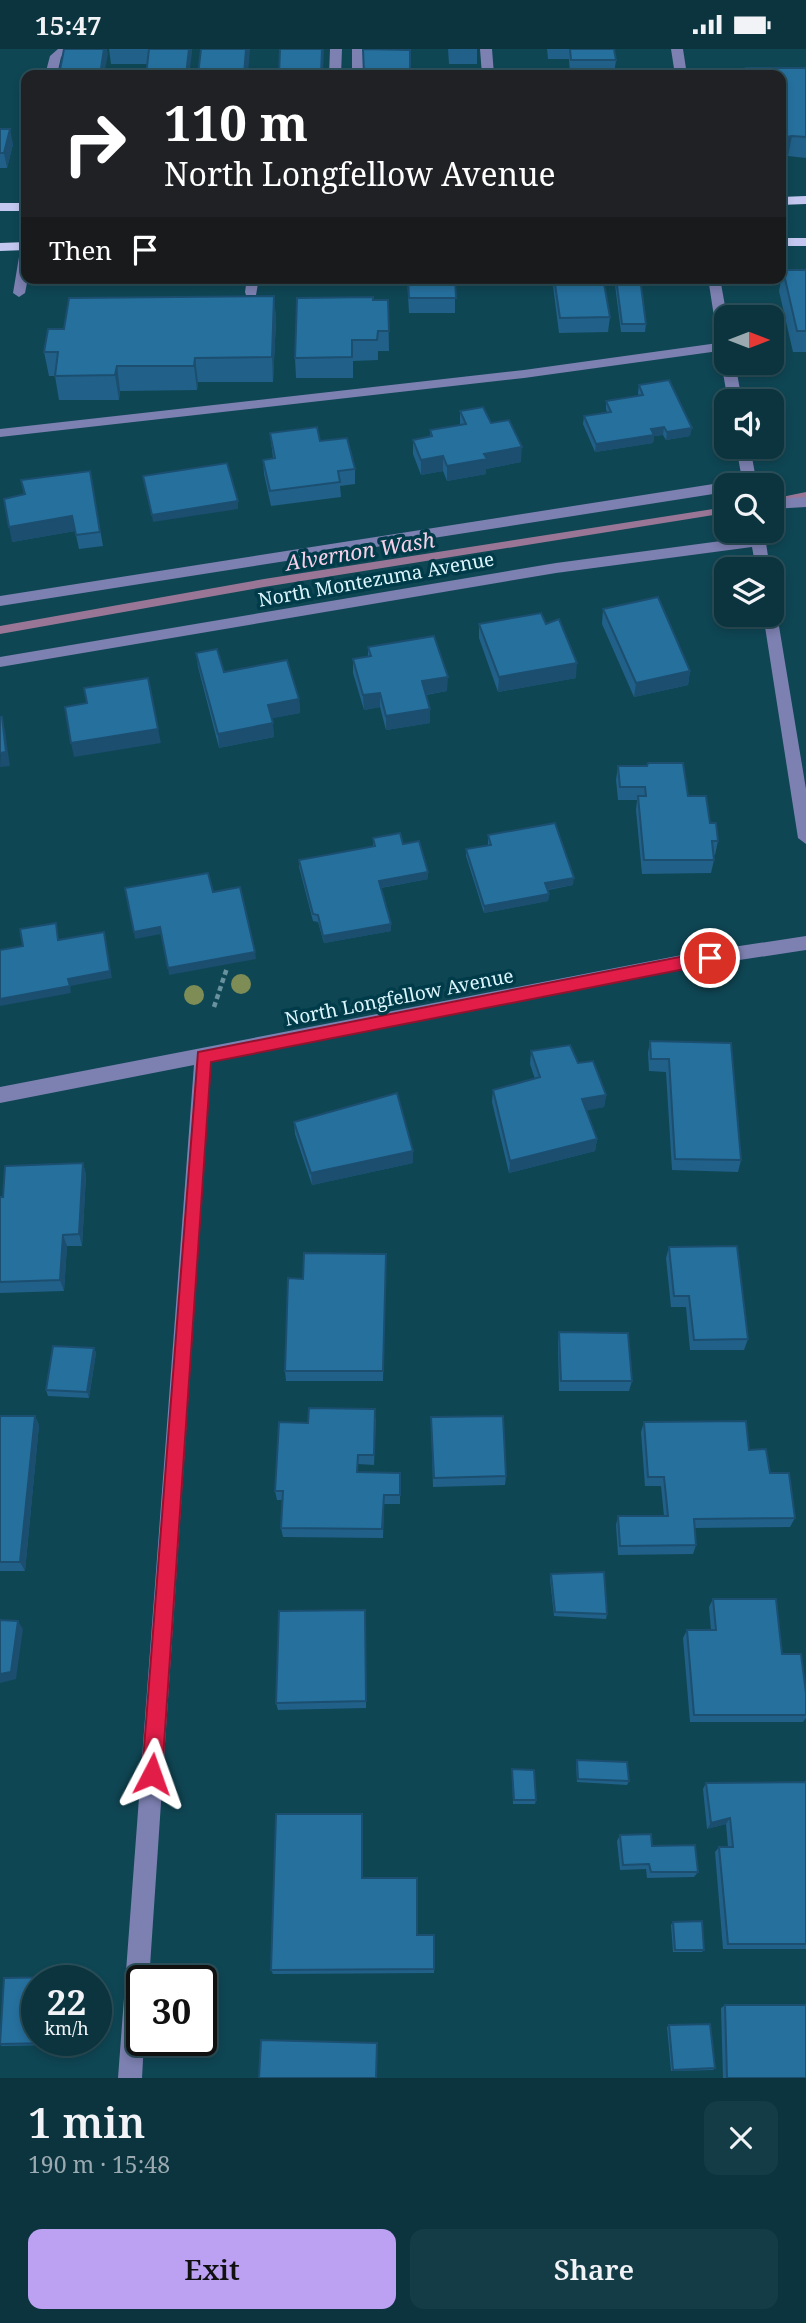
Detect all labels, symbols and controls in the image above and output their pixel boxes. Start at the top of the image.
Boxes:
text: 15:47 [35,7,102,43]
text: 110 m [164,89,308,155]
icon: right [49,98,140,189]
text: North Longfellow Avenue [164,152,556,195]
icon: arrive [126,231,164,269]
text: Then [49,232,112,268]
north arrow [714,305,784,375]
map controls [714,305,784,627]
button: sound [714,389,784,459]
button: search [714,473,784,543]
water label: Alvernon Wash [281,525,437,577]
street label: North Montezuma Avenue [256,545,496,613]
button: layers [714,557,784,627]
pin [680,928,740,988]
icon: arrive [691,939,729,977]
street label: North Longfellow Avenue [282,962,516,1032]
position arrow [115,1737,189,1811]
speed limit sign: 30 [126,1965,217,2056]
text: 22 [47,1978,86,2025]
text: km/h [44,2016,89,2040]
text: 1 min [28,2093,145,2150]
button: close [704,2101,778,2175]
text: 190 m · 15:48 [28,2148,170,2180]
button: Exit [28,2229,396,2309]
button: Share [410,2229,778,2309]

